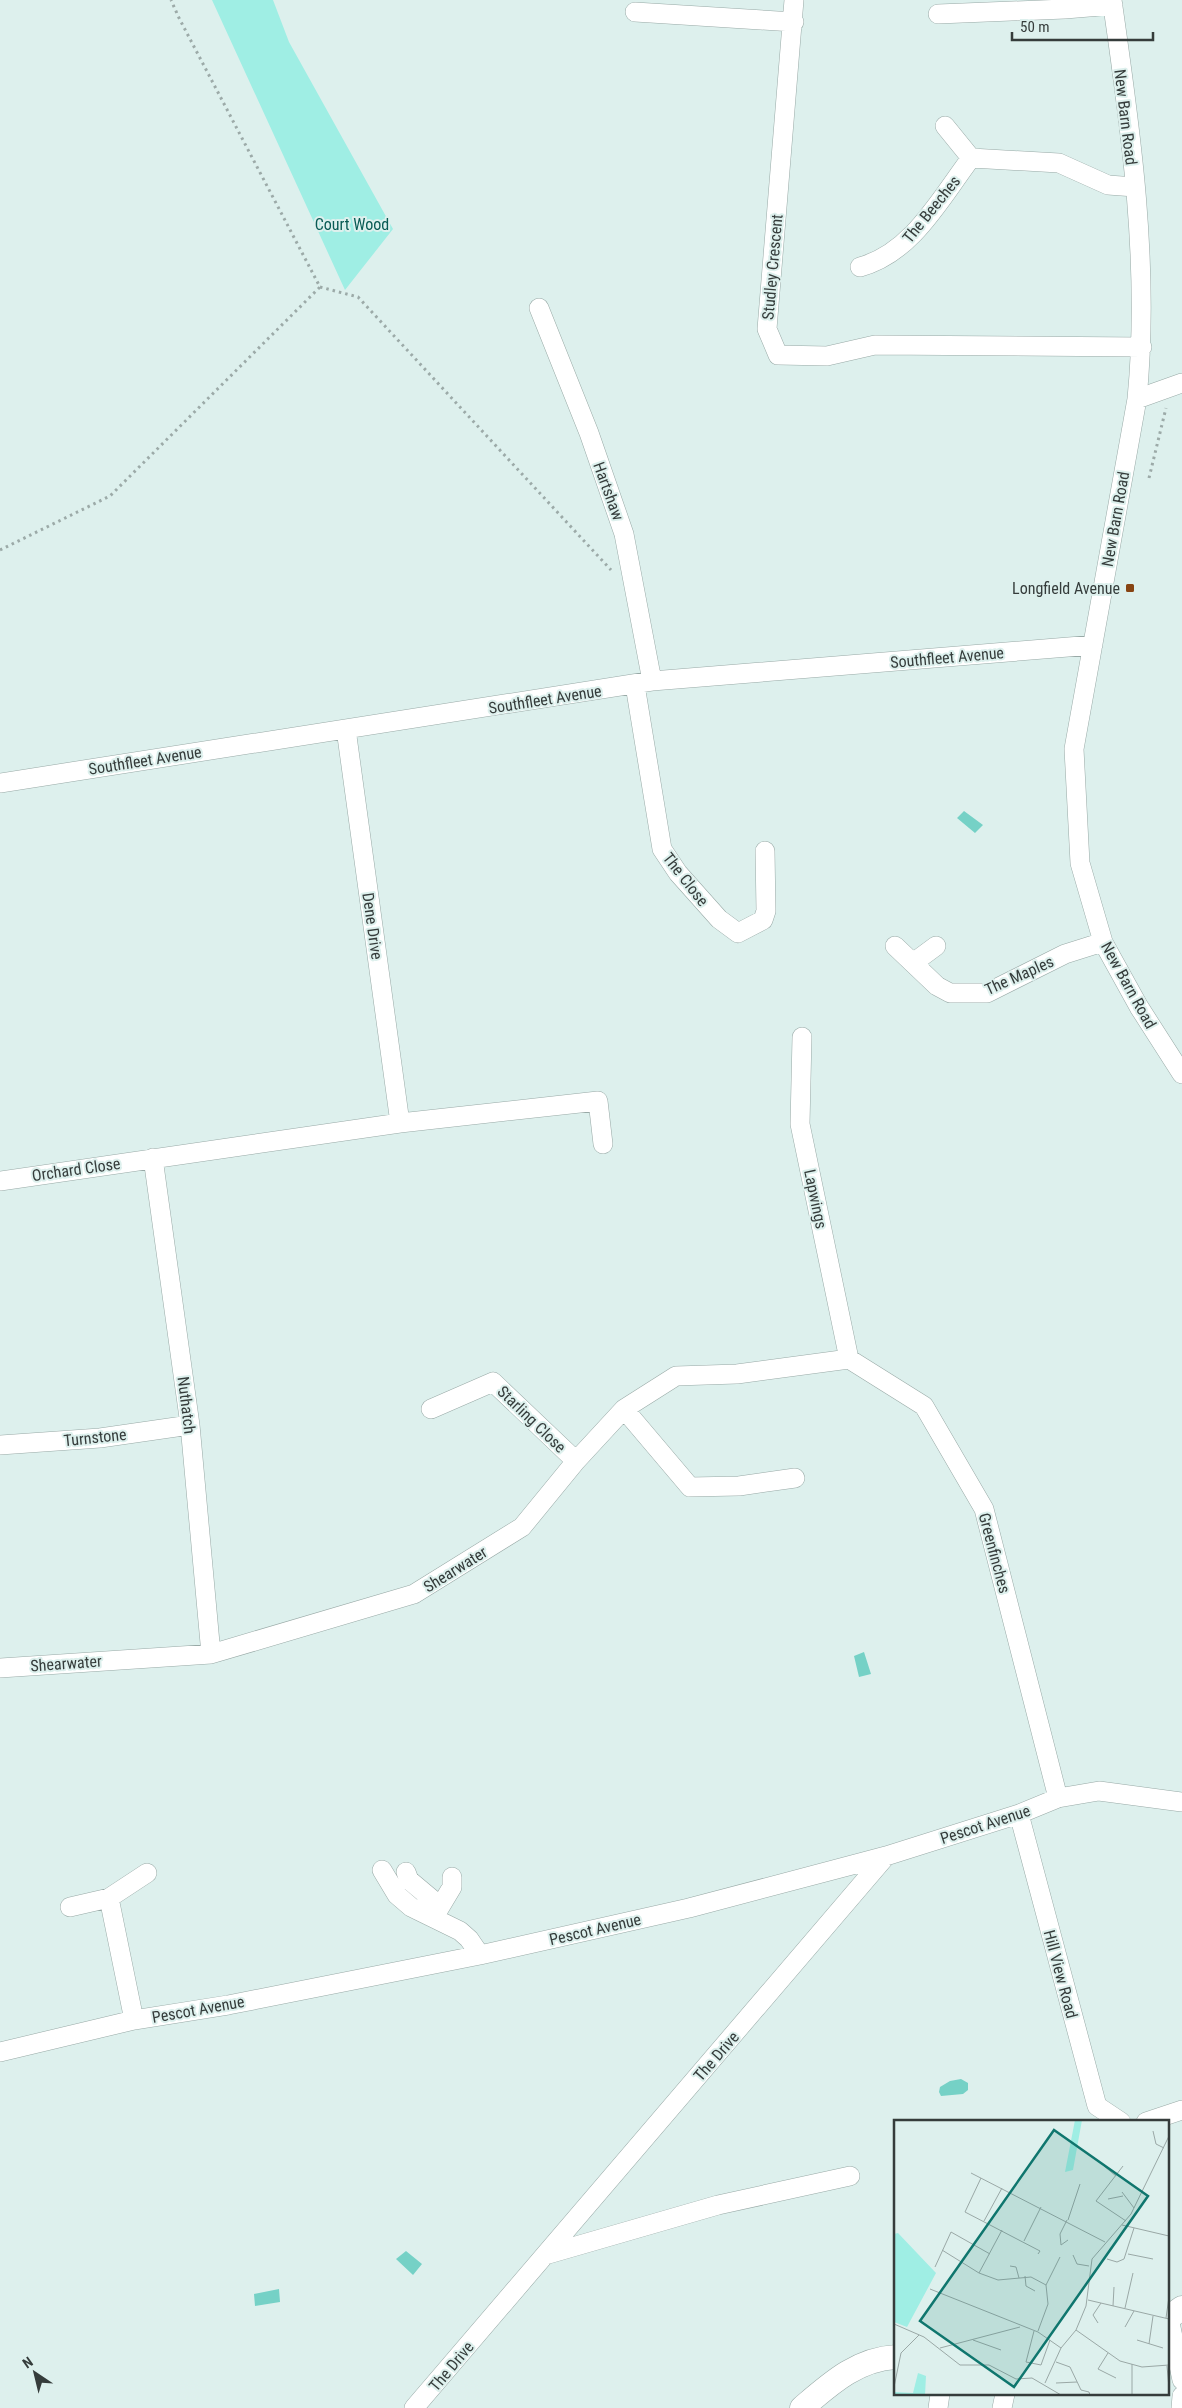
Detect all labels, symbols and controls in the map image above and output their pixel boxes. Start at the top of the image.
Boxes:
scale bar [1012,10,1153,42]
text: 50 m [1020,18,1050,36]
street label: New Barn Road [1110,68,1141,166]
street label: The Beeches [899,172,964,247]
street label: Studley Crescent [758,213,787,321]
park label: Court Wood [315,215,389,234]
street label: Hartshaw [589,459,628,523]
street label: New Barn Road [1098,470,1133,568]
place label: Longfield Avenue [1012,579,1120,598]
marker: Longfield Avenue [1124,582,1136,594]
street label: Southfleet Avenue [889,643,1005,672]
street label: Southfleet Avenue [487,681,603,718]
street label: Southfleet Avenue [87,742,203,779]
street label: The Close [659,849,712,910]
street label: Dene Drive [358,891,387,961]
street label: New Barn Road [1097,939,1160,1032]
street label: The Maples [982,952,1057,999]
street label: Orchard Close [31,1154,121,1185]
street label: Lapwings [800,1168,831,1231]
street label: Nuthatch [174,1375,199,1435]
street label: Starling Close [493,1382,570,1457]
street label: Turnstone [63,1425,127,1450]
street label: Greenfinches [975,1511,1014,1595]
street label: Shearwater [420,1542,491,1596]
street label: Shearwater [30,1652,102,1675]
street label: Pescot Avenue [938,1801,1033,1848]
street label: Pescot Avenue [547,1910,643,1949]
street label: Hill View Road [1040,1928,1081,2021]
street label: Pescot Avenue [150,1992,246,2027]
street label: The Drive [690,2028,743,2085]
inset map [894,2120,1170,2396]
street label: The Drive [425,2338,478,2395]
north arrow [10,2348,60,2398]
text: N [19,2353,36,2371]

